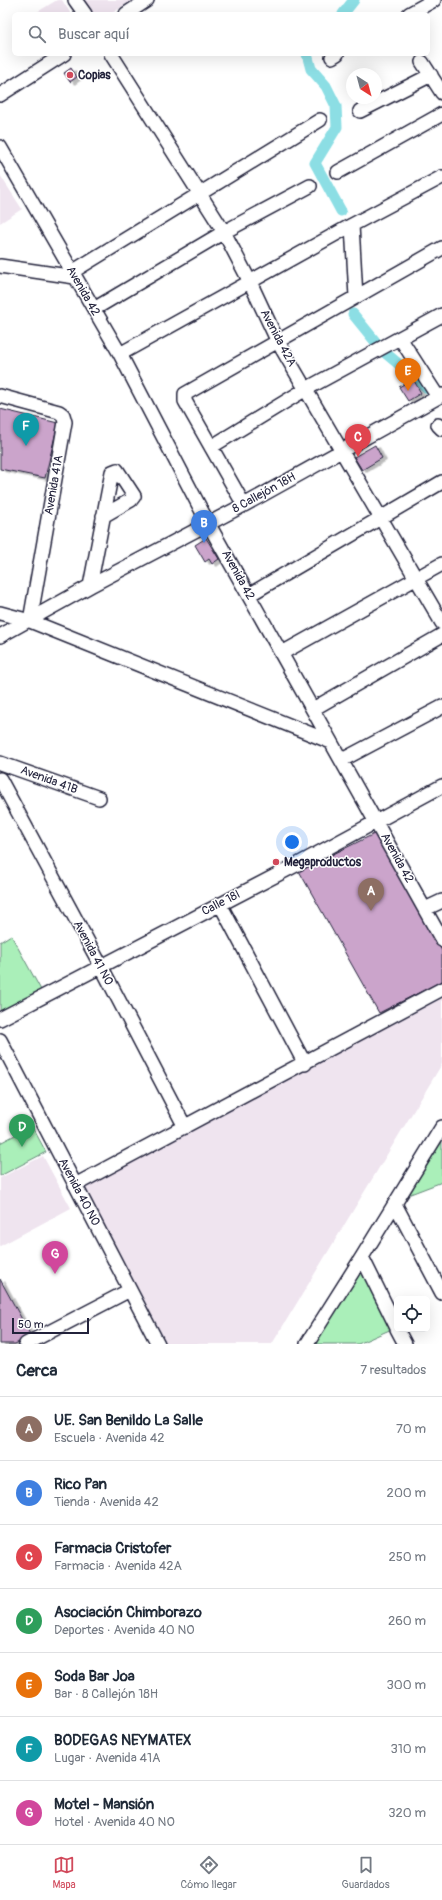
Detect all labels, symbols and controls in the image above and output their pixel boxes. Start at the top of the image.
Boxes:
search box [12,12,430,56]
icon: search [26,23,48,45]
text: Buscar aquí [58,25,130,44]
place label: Copias [78,68,111,83]
north arrow [346,68,382,104]
marker: Copias [65,70,75,80]
street label: Avenida 42 [63,264,103,319]
street label: Avenida 42A [257,307,299,369]
pin: E [395,358,421,391]
pin: F [13,413,39,446]
pin: C [345,424,371,457]
street label: Avenida 41A [41,454,67,516]
street label: 8 Callejón 18H [230,469,299,517]
pin: B [191,510,217,543]
street label: Avenida 42 [218,547,258,603]
street label: Avenida 41B [18,763,80,797]
street label: Avenida 42 [377,830,417,886]
your location [282,832,302,852]
place label: Megaproductos [284,855,362,870]
marker: Megaproductos [271,857,281,867]
pin: A [358,878,384,911]
street label: Calle 18I [199,887,243,919]
street label: Avenida 41 NO [70,918,116,988]
pin: D [9,1114,35,1147]
street label: Avenida 40 NO [55,1156,103,1229]
pin: G [42,1241,68,1274]
map controls [394,1296,430,1332]
button: locate [394,1296,430,1332]
scale bar [12,1316,89,1335]
text: 50 m [18,1318,44,1331]
text: Cerca [16,1360,57,1381]
text: 7 resultados [360,1362,426,1378]
text: UE. San Benildo La Salle [54,1411,203,1430]
text: A [25,1421,33,1437]
text: 70 m [396,1421,426,1437]
text: Escuela · Avenida 42 [54,1430,164,1446]
text: Rico Pan [54,1475,107,1494]
text: B [25,1485,33,1501]
text: 200 m [387,1485,426,1501]
text: Tienda · Avenida 42 [54,1494,159,1510]
text: Farmacia Cristofer [54,1539,171,1558]
text: C [25,1549,33,1565]
text: 250 m [388,1549,426,1565]
text: Farmacia · Avenida 42A [54,1558,182,1574]
text: Asociación Chimborazo [54,1603,202,1622]
text: D [25,1613,33,1629]
text: 260 m [388,1613,426,1629]
text: Deportes · Avenida 40 NO [54,1622,194,1638]
text: Soda Bar Joa [54,1667,135,1686]
text: E [26,1677,32,1693]
text: 300 m [387,1677,426,1693]
text: Bar · 8 Callejón 18H [54,1686,158,1702]
text: BODEGAS NEYMATEX [54,1731,192,1750]
text: F [25,1741,33,1757]
text: 310 m [390,1741,426,1757]
text: Lugar · Avenida 41A [54,1750,161,1766]
text: Motel - Mansión [54,1795,154,1814]
text: G [25,1805,33,1821]
text: 320 m [388,1805,426,1821]
text: Hotel · Avenida 40 NO [54,1814,175,1830]
tab: Mapa [52,1854,76,1891]
tab: Cómo llegar [181,1854,237,1891]
tab: Guardados [341,1854,390,1891]

